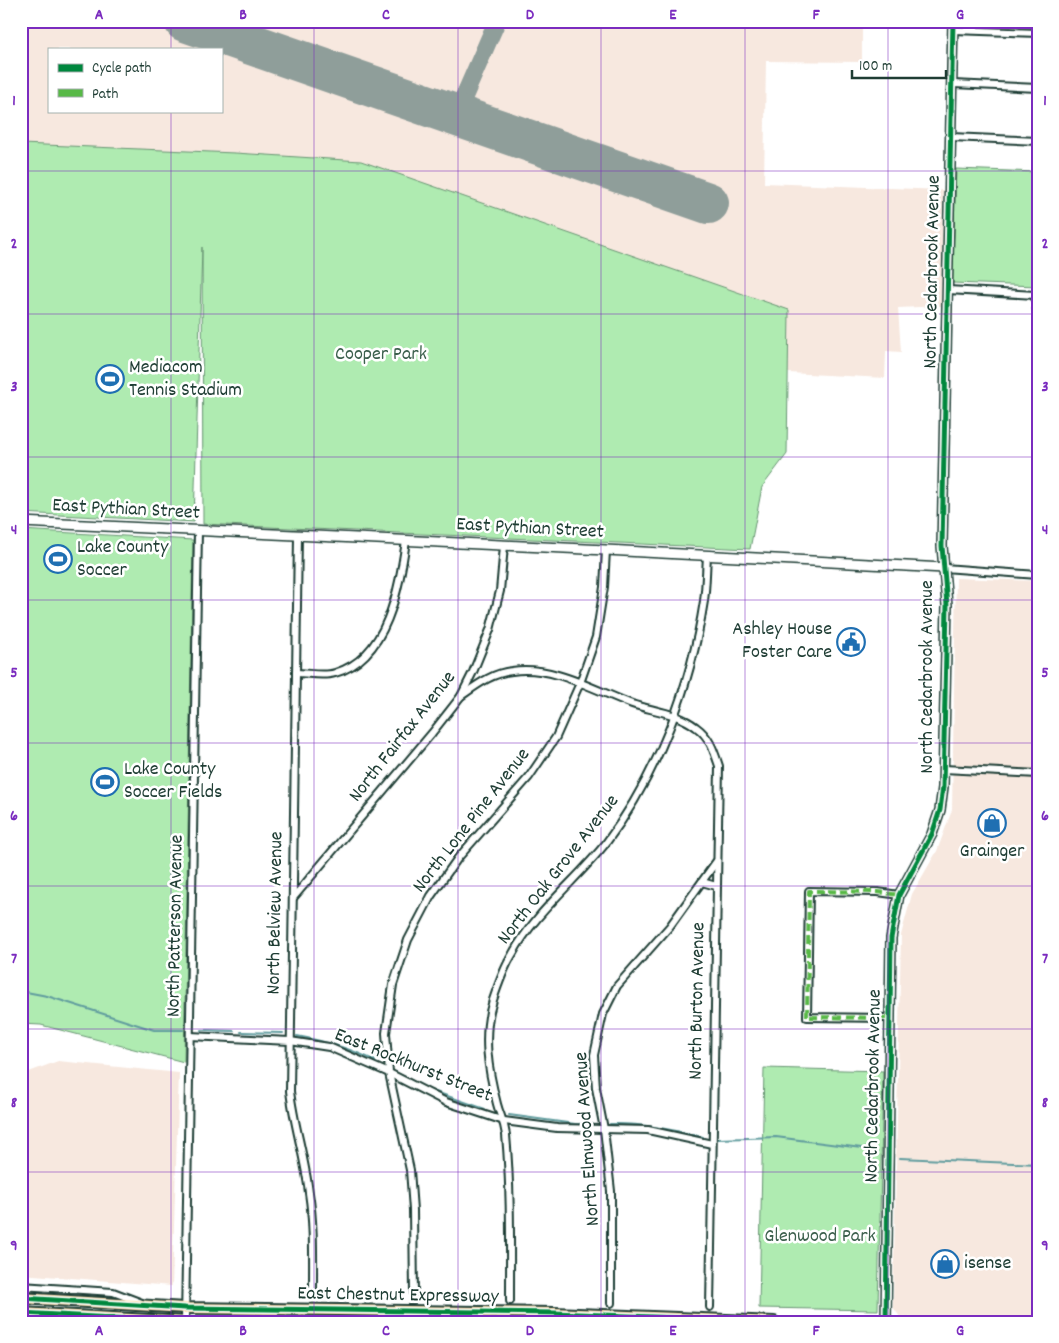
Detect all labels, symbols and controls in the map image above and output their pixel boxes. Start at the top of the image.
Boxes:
text: A [95,4,104,27]
text: B [239,4,247,27]
text: C [382,4,390,27]
text: D [526,4,535,27]
text: E [669,4,677,27]
text: F [812,4,820,27]
text: G [956,4,964,27]
legend [48,48,222,112]
scale bar [852,48,945,80]
text: 100 m [859,56,892,78]
text: Cycle path [92,58,152,80]
text: Path [92,84,118,106]
text: 1 [12,90,16,113]
text: 1 [1043,90,1047,113]
street label: North Cedarbrook Avenue [917,175,949,369]
text: 2 [11,233,18,256]
text: 2 [1042,233,1049,256]
park label: Cooper Park [335,341,427,369]
place label: Mediacom Tennis Stadium [129,354,242,405]
sports icon: Mediacom Tennis Stadium [95,364,125,394]
text: 3 [10,376,18,399]
text: 3 [1041,376,1049,399]
street label: East Pythian Street [51,492,201,528]
street label: East Pythian Street [455,511,605,547]
text: 4 [11,519,17,542]
text: 4 [1042,519,1048,542]
place label: Lake County Soccer [77,534,169,585]
sports icon: Lake County Soccer [43,544,73,574]
street label: North Cedarbrook Avenue [914,580,942,774]
place label: Ashley House Foster Care [732,616,832,667]
public building icon: Ashley House Foster Care [836,627,866,657]
text: 5 [10,662,18,685]
text: 5 [1041,662,1049,685]
street label: North Fairfax Avenue [343,665,463,809]
street label: North Lone Pine Avenue [406,742,538,899]
place label: Lake County Soccer Fields [124,756,223,807]
sports icon: Lake County Soccer Fields [90,767,120,797]
street label: North Oak Grove Avenue [491,789,627,951]
text: 6 [10,805,18,828]
text: 6 [1041,805,1049,828]
shop icon: Grainger [977,808,1007,838]
street label: North Belview Avenue [261,831,291,995]
street label: North Patterson Avenue [160,834,192,1018]
place label: Grainger [960,838,1025,866]
street label: North Burton Avenue [683,922,713,1080]
text: 7 [11,948,17,971]
text: 7 [1042,948,1048,971]
street label: North Cedarbrook Avenue [858,989,890,1183]
street label: East Rockhurst Street [330,1022,496,1110]
street label: North Elmwood Avenue [568,1051,608,1227]
text: 8 [11,1092,18,1115]
text: 8 [1042,1092,1049,1115]
park label: Glenwood Park [764,1223,876,1251]
text: 9 [10,1235,18,1258]
text: 9 [1041,1235,1049,1258]
shop icon: isense [930,1249,960,1279]
place label: isense [964,1250,1012,1278]
street label: East Chestnut Expressway [297,1280,500,1312]
text: A [95,1320,104,1343]
text: B [239,1320,247,1343]
text: C [382,1320,390,1343]
text: D [526,1320,535,1343]
text: E [669,1320,677,1343]
text: F [812,1320,820,1343]
text: G [956,1320,964,1343]

